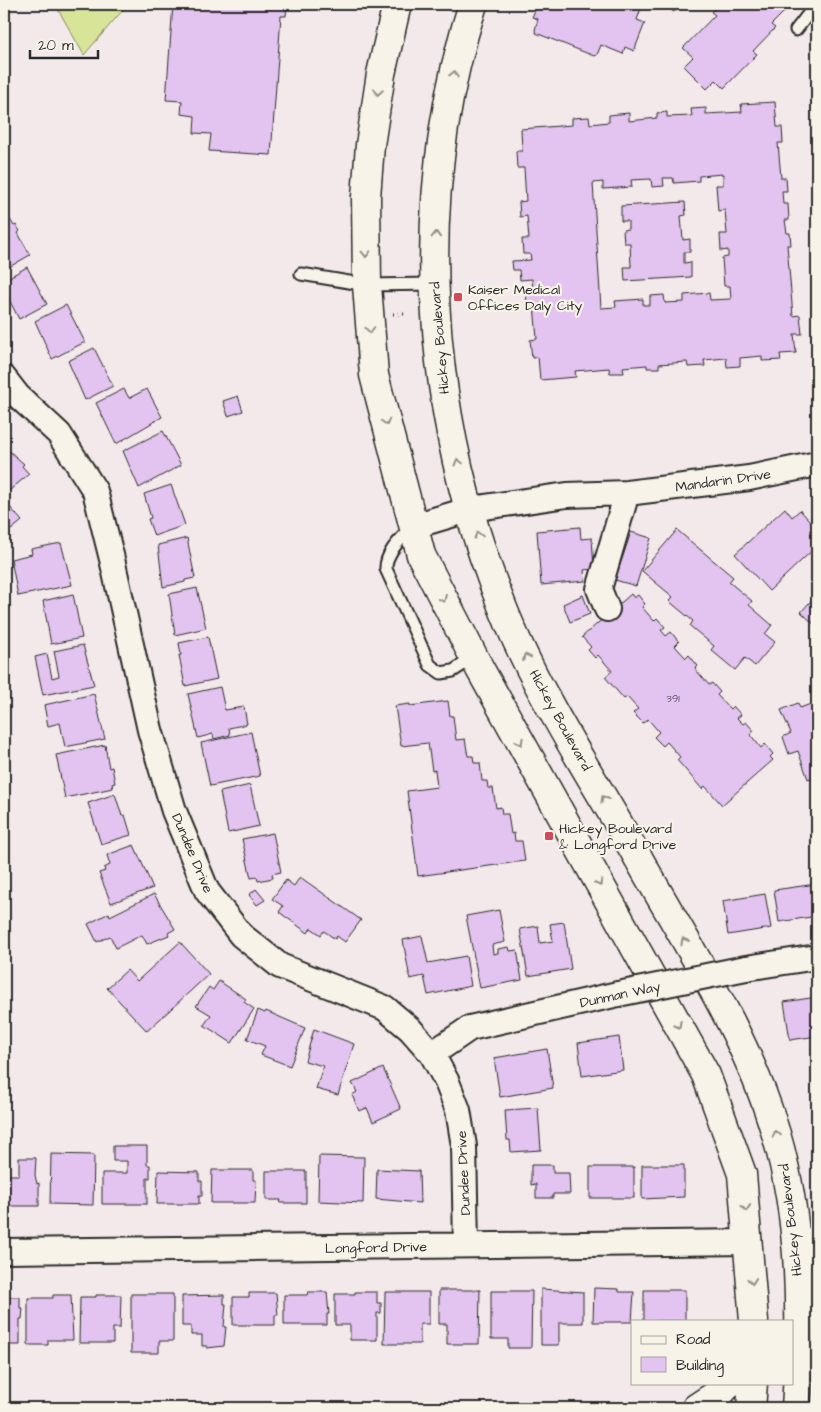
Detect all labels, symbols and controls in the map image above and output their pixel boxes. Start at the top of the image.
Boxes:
scale bar [30,28,98,60]
text: 20 m [38,35,74,56]
one-way arrow [448,69,459,78]
one-way arrow [373,88,383,96]
one-way arrow [430,231,441,239]
one-way arrow [361,250,371,258]
place label: Kaiser Medical Offices Daly City [468,280,583,316]
street label: Hickey Boulevard [425,281,455,395]
marker: Kaiser Medical Offices Daly City [452,291,464,303]
one-way arrow [365,327,376,335]
one-way arrow [381,418,391,426]
one-way arrow [453,459,463,467]
street label: Mandarin Drive [674,464,773,498]
one-way arrow [473,531,483,540]
one-way arrow [436,593,446,602]
one-way arrow [522,653,532,662]
street label: Hickey Boulevard [524,666,596,775]
house number: 391 [666,691,680,706]
one-way arrow [514,736,524,745]
one-way arrow [601,795,611,804]
street label: Dundee Drive [166,810,218,897]
place label: Hickey Boulevard & Longford Drive [559,819,677,855]
marker: Hickey Boulevard & Longford Drive [543,830,555,842]
one-way arrow [593,878,603,887]
one-way arrow [681,937,691,946]
street label: Dunman Way [578,977,663,1013]
one-way arrow [672,1020,682,1029]
street label: Dundee Drive [452,1130,476,1216]
one-way arrow [772,1131,782,1139]
street label: Hickey Boulevard [774,1163,808,1277]
one-way arrow [740,1205,751,1213]
street label: Longford Drive [325,1237,428,1259]
one-way arrow [746,1278,757,1286]
legend [631,1320,794,1384]
text: Road [676,1329,711,1350]
text: Building [676,1355,724,1377]

